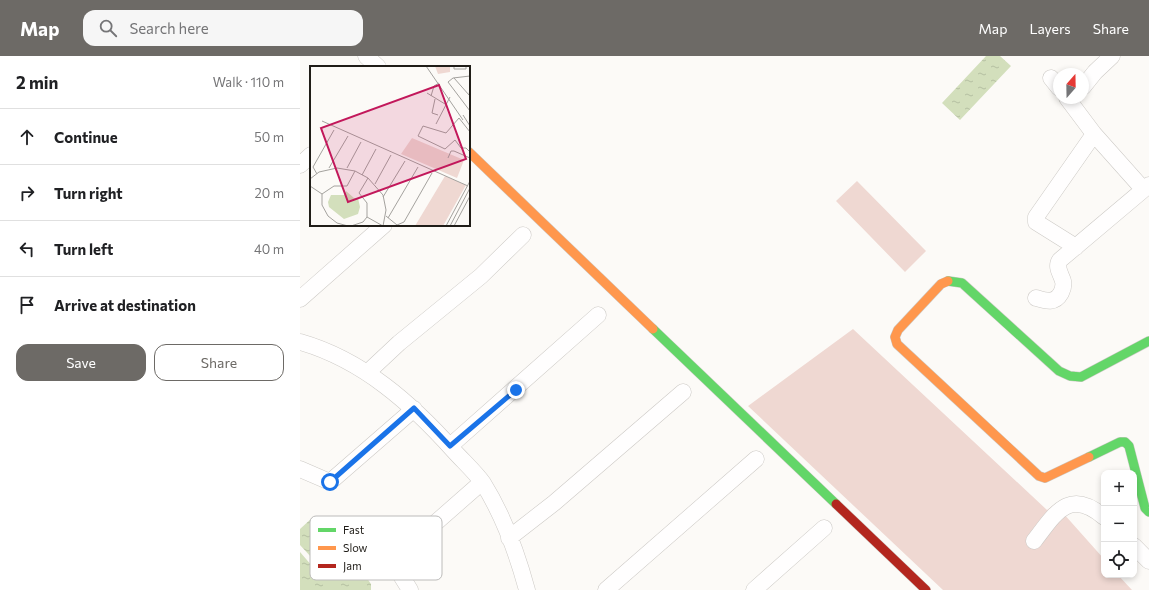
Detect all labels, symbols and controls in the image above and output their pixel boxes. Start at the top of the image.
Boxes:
search box [83,10,363,46]
text: Map [20,17,59,40]
icon: search [97,17,119,39]
text: Search here [129,19,209,37]
text: Map [979,20,1007,37]
text: Layers [1029,20,1071,37]
text: Share [1093,20,1129,37]
inset map [310,66,470,226]
north arrow [1053,68,1089,104]
text: 2 min [16,72,58,93]
text: Walk · 110 m [213,74,284,90]
icon: ahead [16,126,38,148]
text: Continue [54,128,118,146]
text: 50 m [254,129,284,145]
icon: right [16,182,38,204]
text: Turn right [54,184,123,202]
text: 20 m [255,185,284,201]
icon: left [16,238,38,260]
text: Turn left [54,240,113,258]
text: 40 m [254,241,284,257]
icon: arrive [16,294,38,316]
text: Arrive at destination [54,296,196,314]
button: Save [16,344,146,381]
button: Share [154,344,284,381]
route end [507,381,525,399]
map controls [1101,470,1137,578]
button: + [1101,470,1137,506]
route start [321,473,339,491]
button: − [1101,506,1137,542]
legend [310,516,442,580]
text: Fast [343,523,365,536]
text: Slow [343,541,368,554]
button: locate [1101,542,1137,578]
text: Jam [343,559,362,573]

